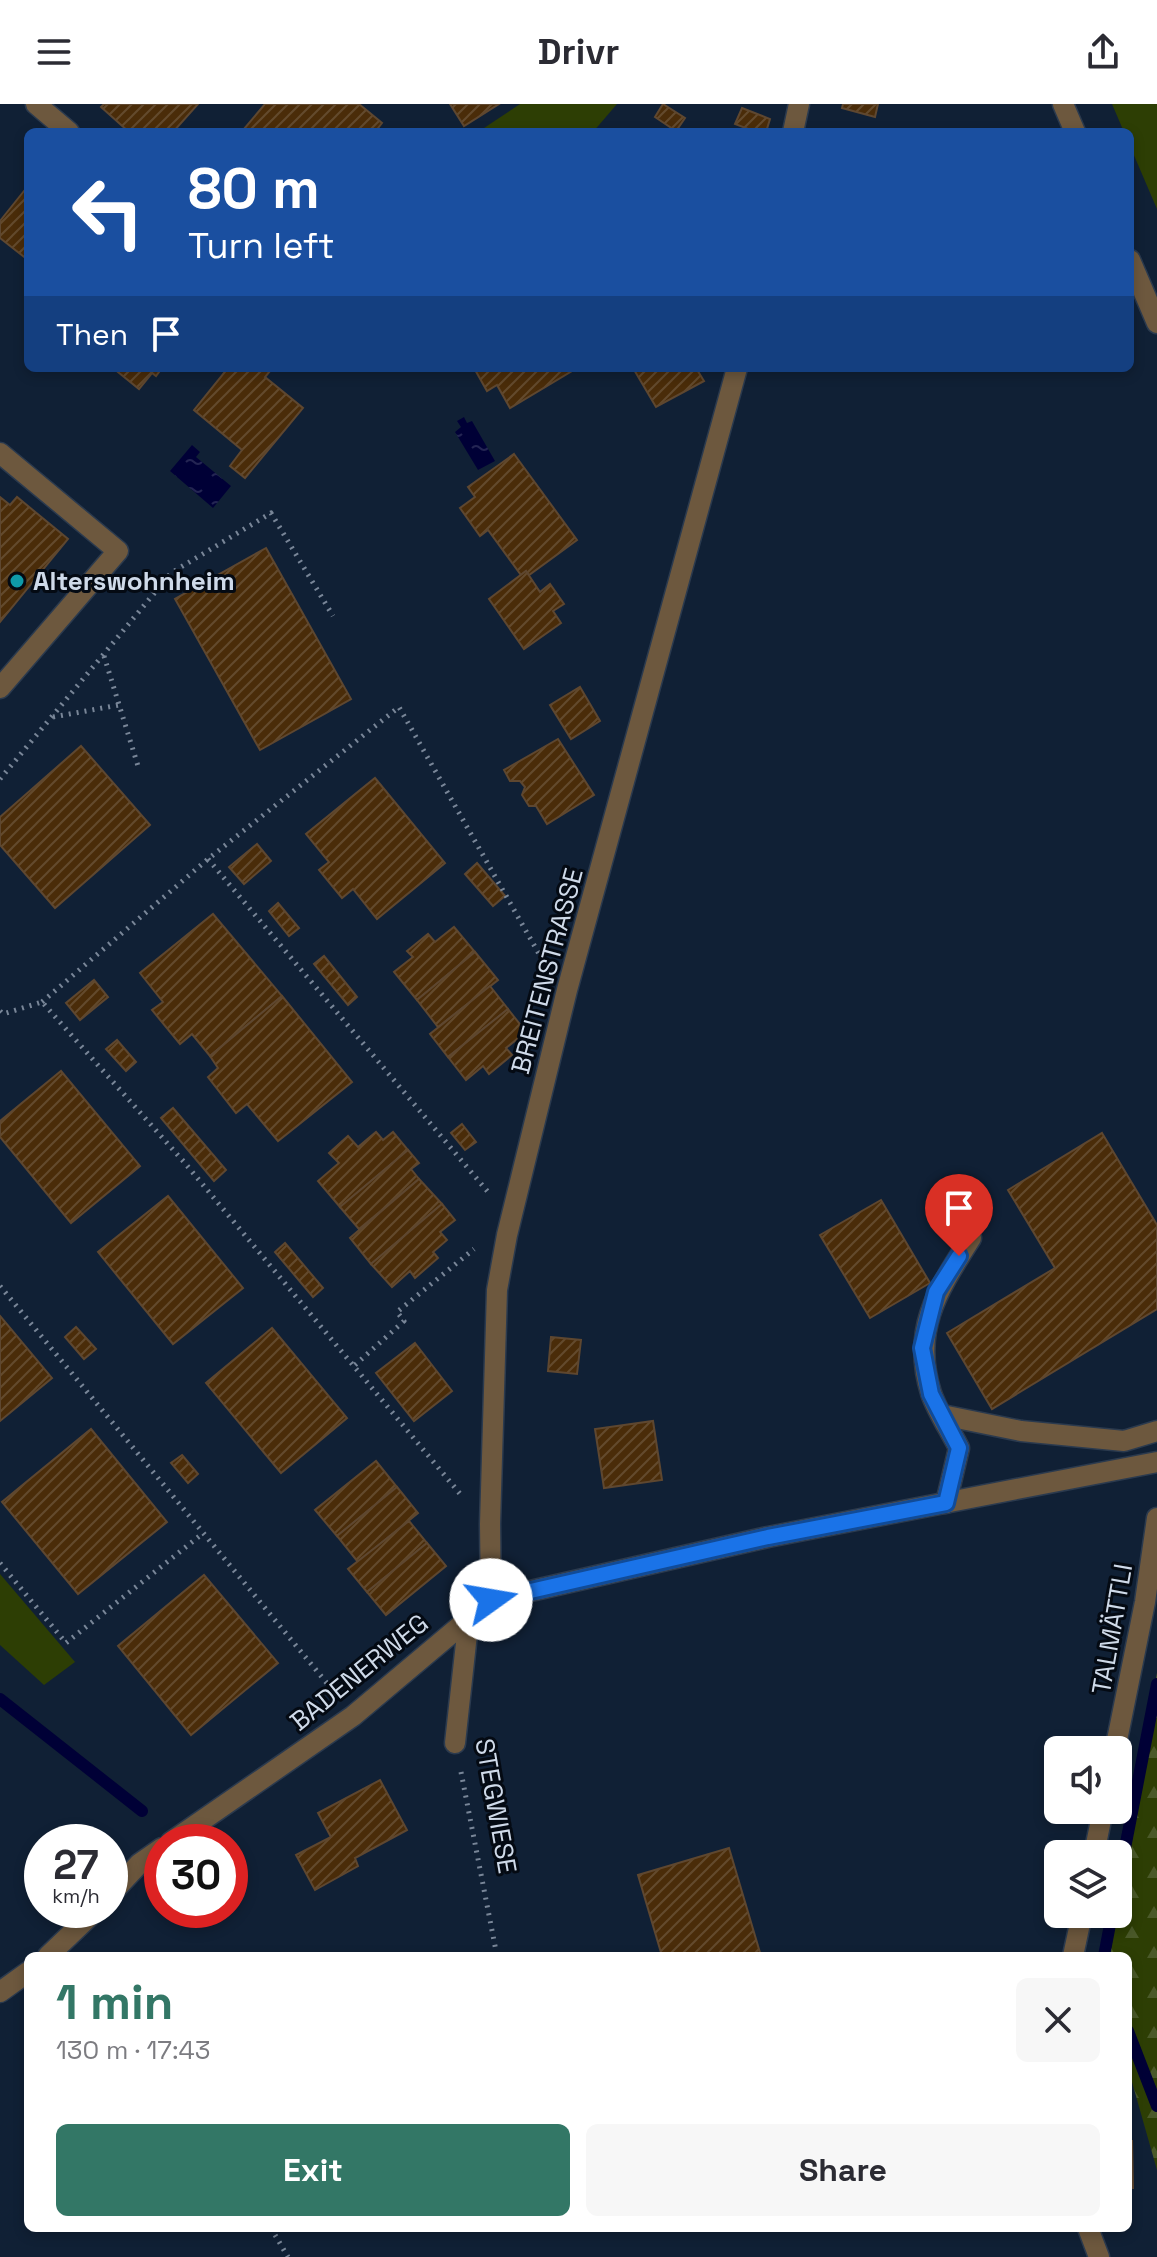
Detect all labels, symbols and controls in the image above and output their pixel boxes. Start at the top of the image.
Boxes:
text: Drivr [538,29,619,75]
icon: menu [32,30,76,74]
icon: share [1081,30,1125,74]
text: 80 m [188,153,320,224]
icon: left [56,160,160,264]
text: Turn left [188,223,335,269]
icon: arrive [144,312,188,356]
text: Then [56,315,128,354]
place label: Alterswohnheim [33,564,235,598]
marker: Alterswohnheim [8,572,26,590]
street label: BREITENSTRASSE [503,864,591,1078]
pin [925,1174,993,1256]
icon: arrive [937,1186,981,1230]
position arrow [449,1558,533,1642]
street label: TALMÄTTLI [1084,1561,1140,1697]
street label: BADENERWEG [283,1606,435,1738]
street label: STEGWIESE [467,1736,525,1876]
map controls [1044,1736,1132,1928]
button: sound [1044,1736,1132,1824]
speed limit sign: 30 [144,1824,248,1928]
text: 27 [53,1840,99,1891]
button: layers [1044,1840,1132,1928]
text: km/h [52,1883,100,1909]
text: 1 min [56,1972,173,2033]
button: close [1016,1978,1100,2062]
text: 130 m · 17:43 [56,2033,211,2067]
button: Exit [56,2124,570,2216]
button: Share [586,2124,1100,2216]

